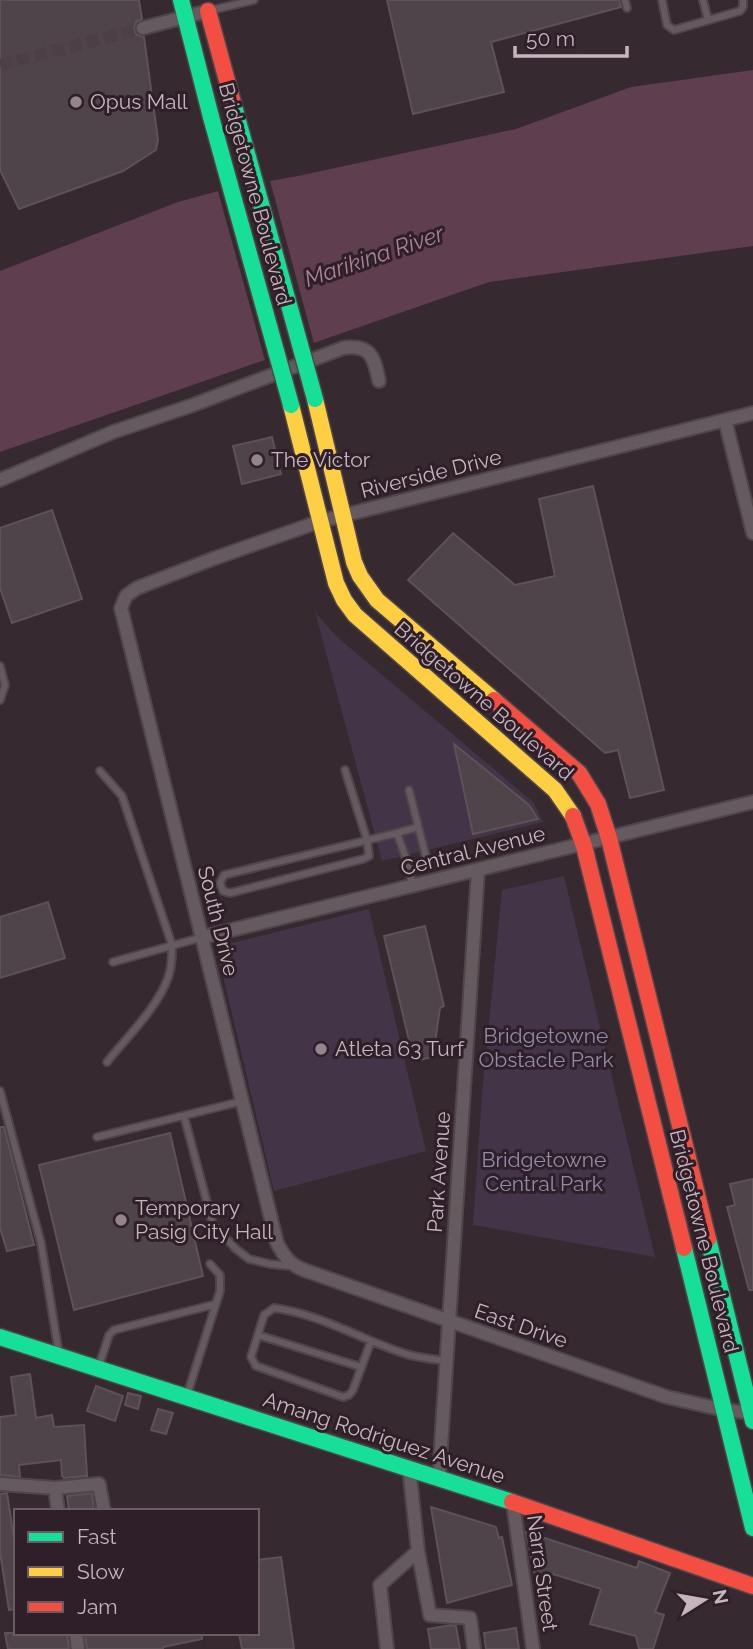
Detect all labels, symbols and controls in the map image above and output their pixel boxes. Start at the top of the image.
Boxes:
scale bar [515,14,627,58]
text: 50 m [526,26,575,51]
street label: Bridgetowne Boulevard [214,80,297,308]
place label: Opus Mall [90,89,188,114]
marker: Opus Mall [68,94,84,110]
water label: Marikina River [301,219,448,292]
street label: Riverside Drive [358,444,504,503]
place label: The Victor [271,447,371,472]
marker: The Victor [249,452,265,468]
street label: Bridgetowne Boulevard [390,616,579,785]
street label: Central Avenue [398,820,548,881]
street label: South Drive [193,863,244,978]
park label: Bridgetowne Obstacle Park [478,1023,614,1072]
place label: Atleta 63 Turf [335,1036,465,1061]
marker: Atleta 63 Turf [313,1041,329,1057]
street label: Park Avenue [422,1111,455,1233]
street label: Bridgetowne Boulevard [665,1127,744,1355]
park label: Bridgetowne Central Park [482,1147,606,1196]
place label: Temporary Pasig City Hall [135,1195,273,1244]
marker: Temporary Pasig City Hall [113,1212,129,1228]
street label: East Drive [471,1298,571,1353]
street label: Amang Rodriguez Avenue [260,1387,508,1488]
legend [14,1509,259,1635]
street label: Narra Street [522,1513,563,1633]
text: Fast [77,1524,117,1549]
text: Slow [77,1559,125,1584]
north arrow [669,1565,739,1635]
text: N [709,1588,733,1606]
text: Jam [77,1594,118,1619]

